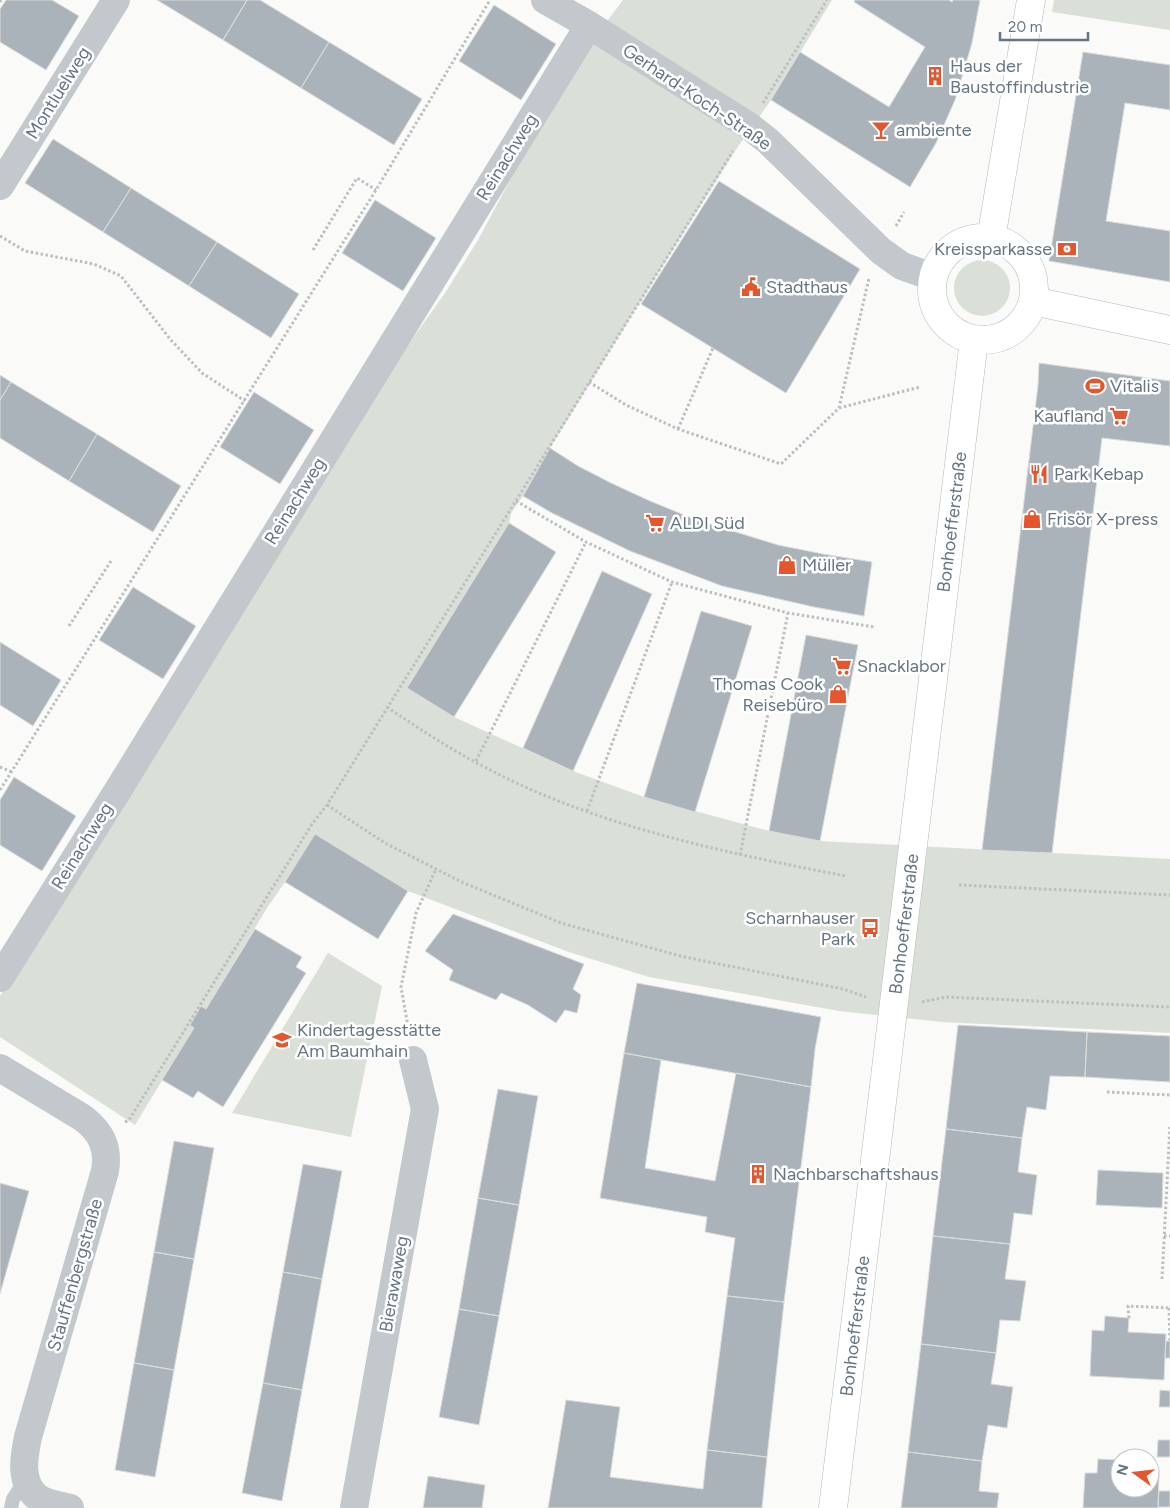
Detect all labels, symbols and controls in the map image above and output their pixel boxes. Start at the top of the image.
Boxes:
scale bar [1000,10,1088,42]
text: 20 m [1008,18,1042,36]
street label: Gerhard-Koch-Straße [618,39,776,155]
street label: Montluelweg [21,43,95,143]
place label: Haus der Baustoffindustrie [950,55,1089,98]
building icon: Haus der Baustoffindustrie [924,65,946,87]
street label: Reinachweg [472,109,542,205]
bar icon: ambiente [870,119,892,141]
place label: ambiente [896,119,972,141]
place label: Kreissparkasse [934,238,1052,260]
bank icon: Kreissparkasse [1056,238,1078,260]
public building icon: Stadthaus [740,276,762,298]
place label: Stadthaus [766,276,848,298]
sports icon: Vitalis [1084,375,1106,397]
place label: Vitalis [1110,375,1159,397]
place label: Kaufland [1034,405,1104,427]
supermarket icon: Kaufland [1108,405,1130,427]
street label: Bonhoefferstraße [932,450,972,594]
street label: Reinachweg [260,453,330,549]
restaurant icon: Park Kebap [1028,463,1050,485]
place label: Park Kebap [1054,463,1144,485]
shop icon: Frisör X-press [1021,508,1043,530]
place label: Frisör X-press [1047,508,1158,530]
supermarket icon: ALDI Süd [644,512,666,534]
place label: ALDI Süd [670,512,745,534]
shop icon: Müller [776,554,798,576]
place label: Müller [802,554,851,576]
supermarket icon: Snacklabor [831,655,853,677]
place label: Snacklabor [857,655,946,677]
place label: Thomas Cook Reisebüro [713,673,823,716]
shop icon: Thomas Cook Reisebüro [827,683,849,705]
street label: Reinachweg [47,798,117,894]
street label: Bonhoefferstraße [884,852,924,996]
place label: Scharnhauser Park [745,907,855,950]
bus stop icon: Scharnhauser Park [859,917,881,939]
place label: Kindertagesstätte Am Baumhain [297,1019,441,1062]
school or university icon: Kindertagesstätte Am Baumhain [271,1029,293,1051]
building icon: Nachbarschaftshaus [747,1163,769,1185]
place label: Nachbarschaftshaus [773,1163,939,1185]
street label: Stauffenbergstraße [43,1196,107,1354]
street label: Bierawaweg [375,1234,413,1334]
street label: Bonhoefferstraße [835,1254,875,1398]
north arrow [1110,1448,1160,1498]
text: N [1113,1462,1133,1477]

